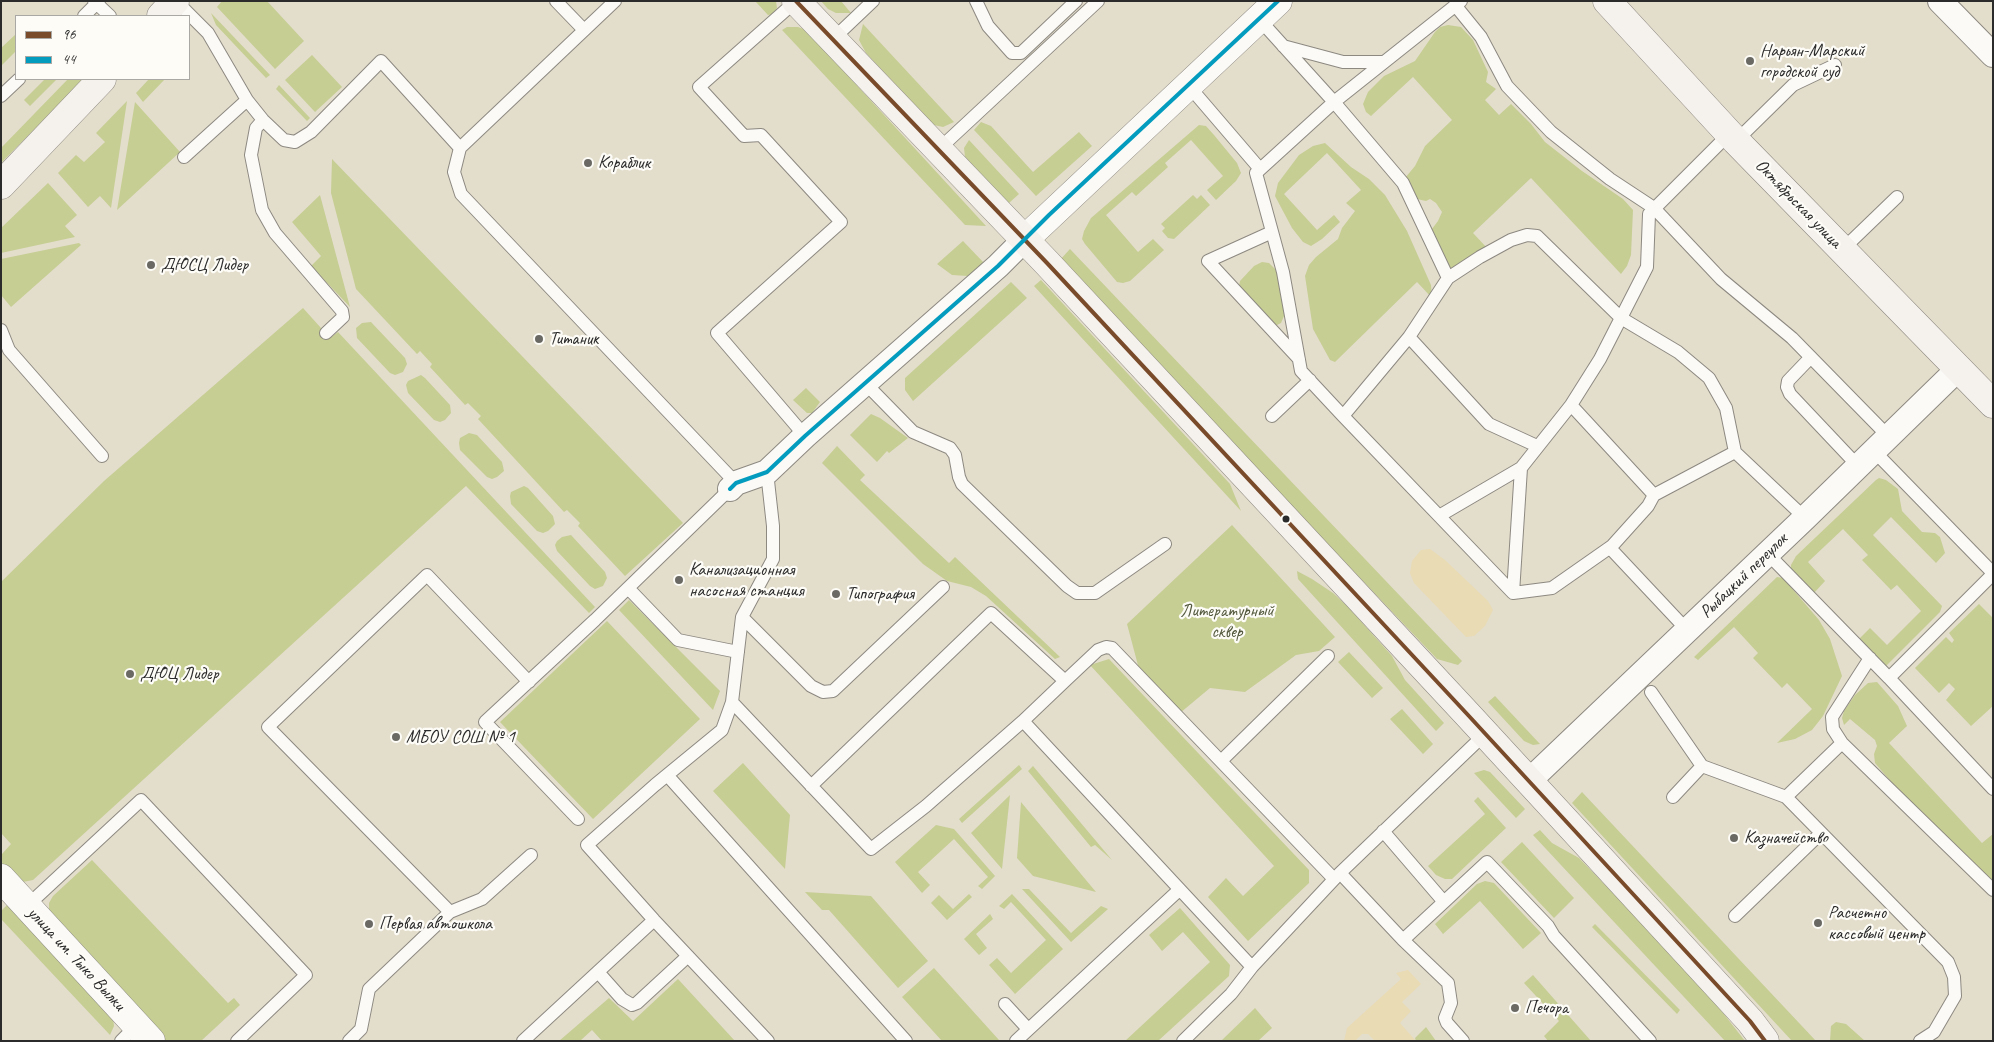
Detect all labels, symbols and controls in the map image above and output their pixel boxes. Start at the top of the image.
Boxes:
legend [15,15,190,80]
text: 96 [62,25,76,44]
place label: Нарьян-Марский городской суд [1760,40,1865,82]
text: 44 [62,50,76,69]
marker: Нарьян-Марский городской суд [1744,55,1756,67]
place label: Кораблик [598,152,650,174]
street label: Октябрьская улица [1750,155,1846,253]
marker: Кораблик [582,157,594,169]
place label: ДЮСЦ Лидер [161,254,248,276]
marker: ДЮСЦ Лидер [145,259,157,271]
place label: Титаник [549,328,599,350]
marker: Титаник [533,333,545,345]
unlabelled marker [1281,514,1291,524]
street label: Рыбацкий переулок [1696,529,1792,623]
place label: Канализационная насосная станция [689,559,804,602]
marker: Канализационная насосная станция [673,574,685,586]
place label: Типография [846,583,914,605]
marker: Типография [830,588,842,600]
park label: Литературный сквер [1180,600,1274,642]
place label: ДЮЦ Лидер [140,663,218,685]
marker: ДЮЦ Лидер [124,668,136,680]
place label: МБОУ СОШ № 1 [406,726,515,748]
marker: МБОУ СОШ № 1 [390,731,402,743]
place label: Казначейство [1744,827,1828,849]
marker: Казначейство [1728,832,1740,844]
place label: Расчетно кассовый центр [1828,902,1925,944]
street label: улица им. Тыко Вылки [22,903,130,1015]
place label: Первая автошкола [379,913,492,935]
marker: Расчетно кассовый центр [1812,917,1824,929]
marker: Первая автошкола [363,918,375,930]
place label: Печора [1525,997,1568,1019]
marker: Печора [1509,1002,1521,1014]

